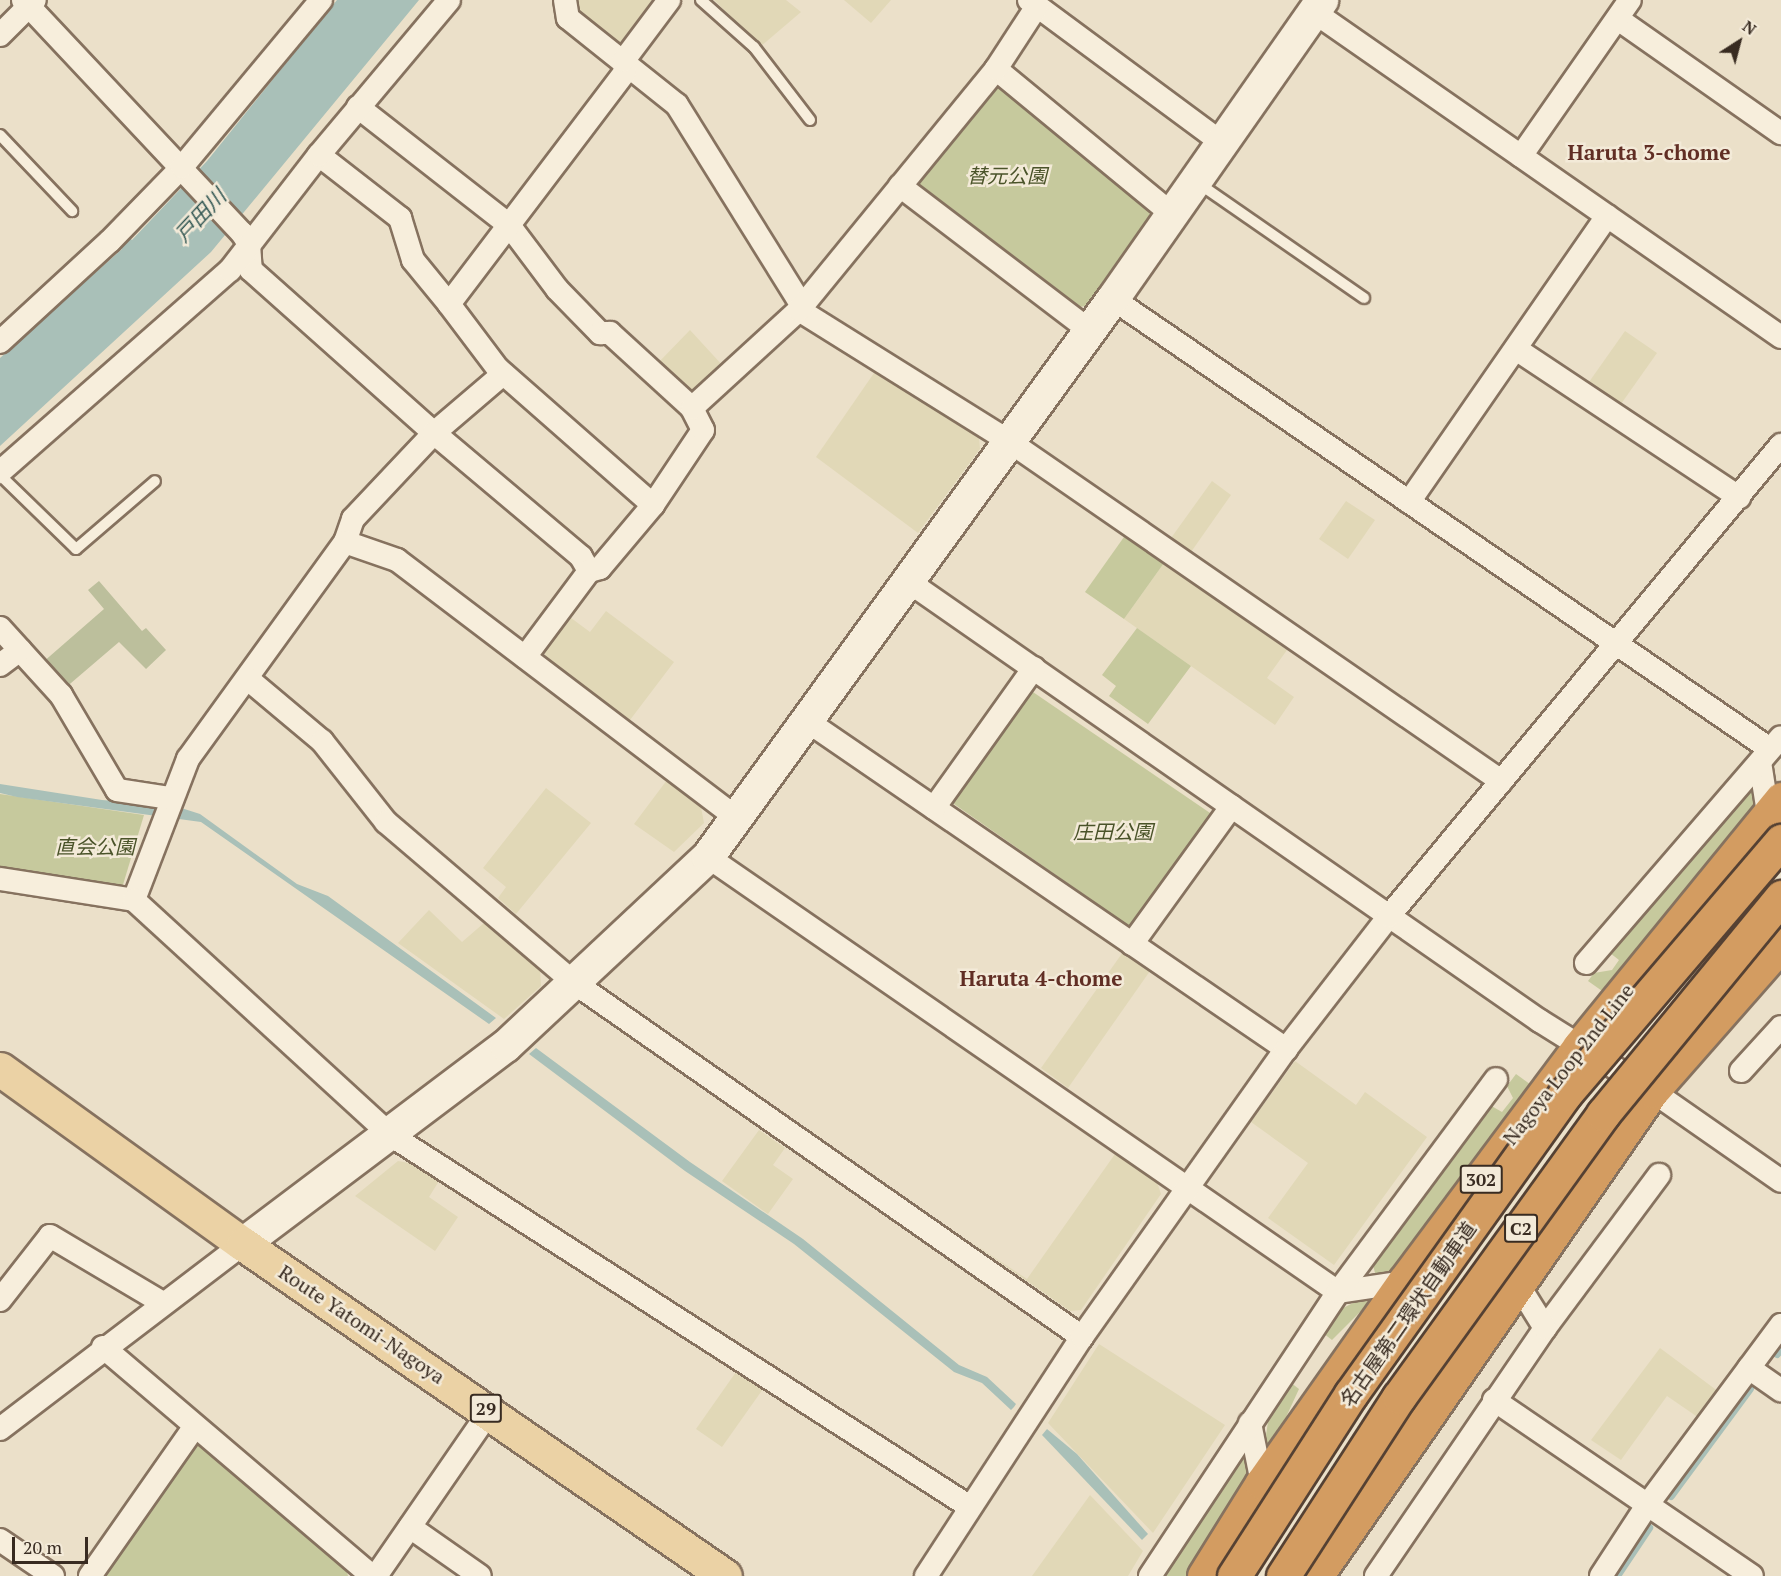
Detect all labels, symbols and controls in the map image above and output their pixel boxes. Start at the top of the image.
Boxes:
north arrow [1709,12,1769,72]
text: N [1738,15,1761,40]
district label: Haruta 3-chome [1567,139,1731,165]
park label: 替元公園 [967,163,1047,187]
water label: 戸田川 [169,183,231,247]
park label: 庄田公園 [1073,819,1153,843]
park label: 直会公園 [55,834,135,858]
district label: Haruta 4-chome [959,965,1123,991]
street label: Nagoya Loop 2nd Line [1498,979,1638,1149]
road number: 302 [1458,1164,1504,1194]
road number: C2 [1503,1213,1539,1243]
street label: 名古屋第二環状自動車道 [1335,1217,1481,1411]
street label: Route Yatomi-Nagoya [274,1260,450,1388]
road number: 29 [470,1393,502,1423]
scale bar [15,1525,92,1563]
text: 20 m [23,1535,62,1559]

